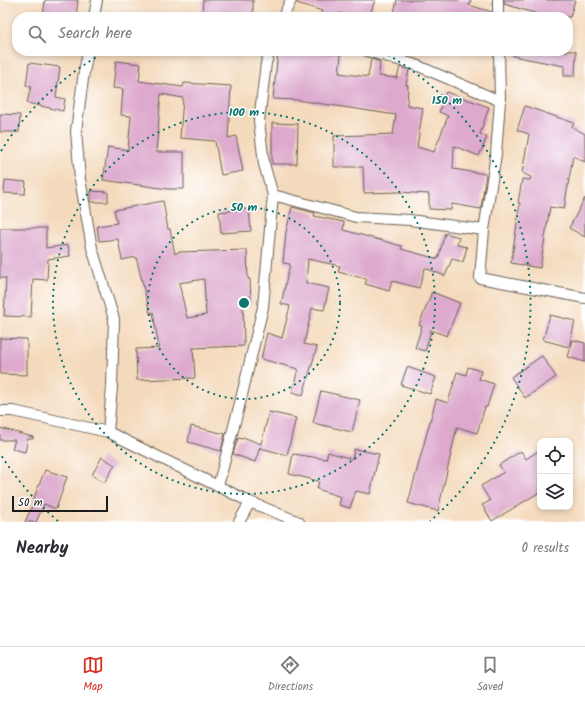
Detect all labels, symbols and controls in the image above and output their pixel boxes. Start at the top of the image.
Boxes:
search box [12,12,573,56]
text: Search here [58,22,132,46]
icon: search [26,23,48,45]
text: 150 m [432,91,462,110]
text: 100 m [229,103,259,122]
text: 50 m [230,198,258,217]
centre of rings [237,296,251,310]
map controls [537,438,573,510]
button: locate [537,438,573,474]
button: layers [537,474,573,510]
scale bar [12,494,108,513]
text: 50 m [18,494,43,512]
text: Nearby [16,535,68,562]
text: 0 results [522,538,569,559]
tab: Map [82,654,104,696]
tab: Directions [268,654,313,696]
tab: Saved [477,654,503,696]

